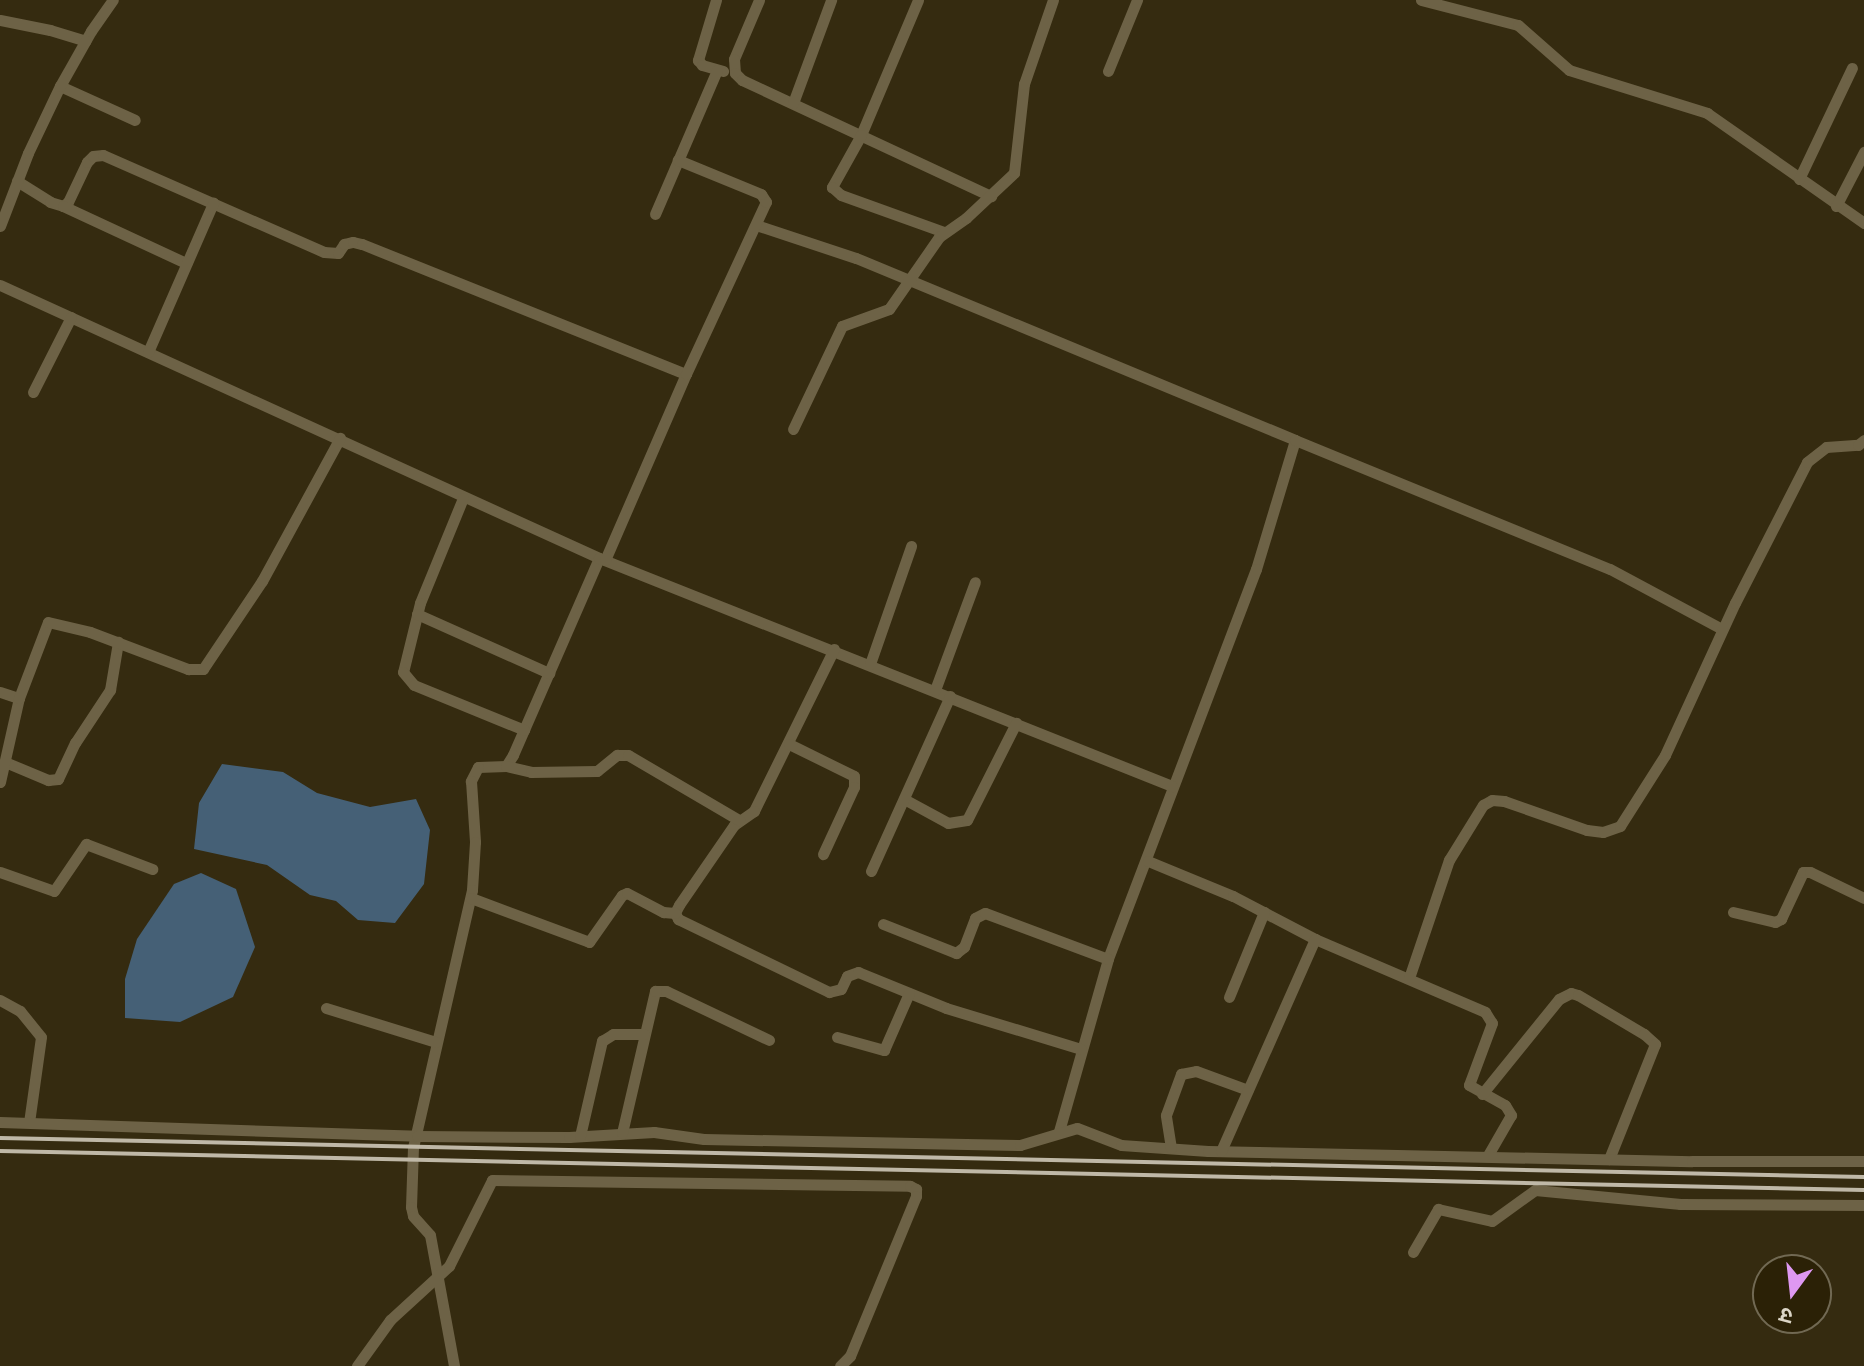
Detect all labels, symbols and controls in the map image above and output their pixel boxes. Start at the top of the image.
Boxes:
north arrow [1752,1254,1832,1334]
text: उ [1777,1302,1796,1329]

